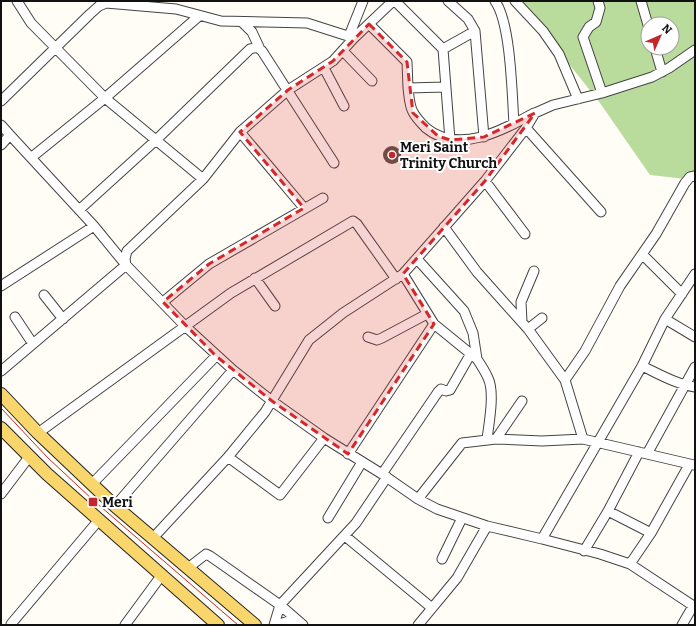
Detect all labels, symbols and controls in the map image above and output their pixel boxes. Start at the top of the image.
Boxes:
north arrow [640,16,680,56]
text: N [659,22,675,37]
place label: Meri Saint Trinity Church [400,139,497,172]
marker: Meri Saint Trinity Church [387,150,397,160]
place label: Meri [102,494,133,511]
marker: Meri [87,496,99,508]

